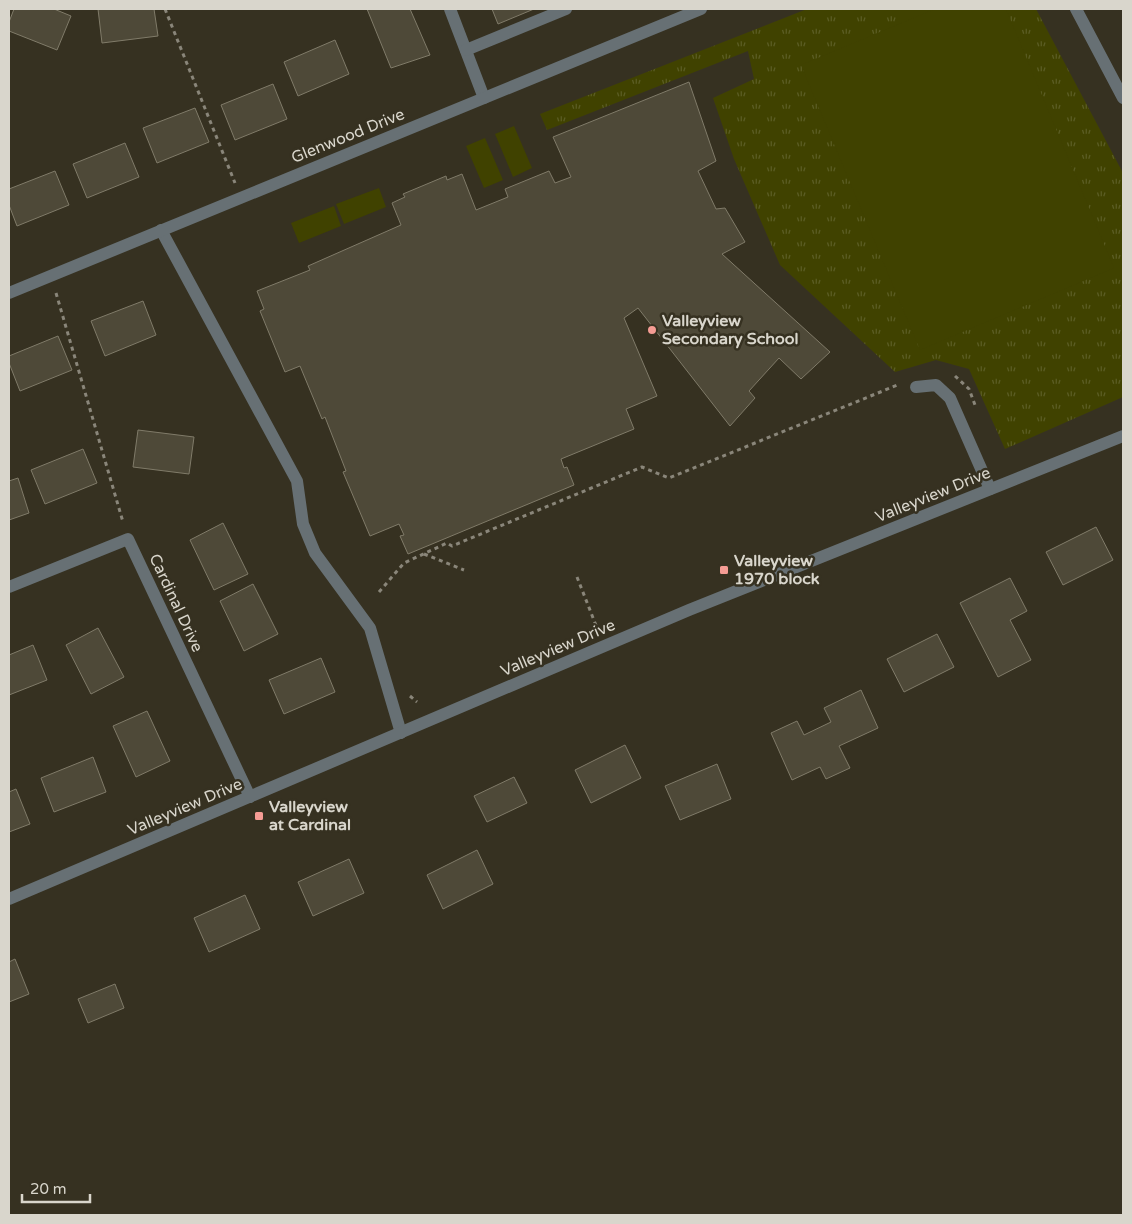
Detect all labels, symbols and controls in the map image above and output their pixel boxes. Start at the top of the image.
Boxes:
street label: Glenwood Drive [288,104,408,168]
place label: Valleyview Secondary School [662,311,798,349]
marker: Valleyview Secondary School [646,324,658,336]
street label: Valleyview Drive [872,463,994,527]
street label: Cardinal Drive [144,551,208,655]
place label: Valleyview 1970 block [734,551,820,589]
marker: Valleyview 1970 block [718,564,730,576]
street label: Valleyview Drive [498,615,618,681]
street label: Valleyview Drive [125,774,245,840]
place label: Valleyview at Cardinal [269,797,351,835]
marker: Valleyview at Cardinal [253,810,265,822]
scale bar [22,1172,90,1204]
text: 20 m [30,1180,67,1198]

